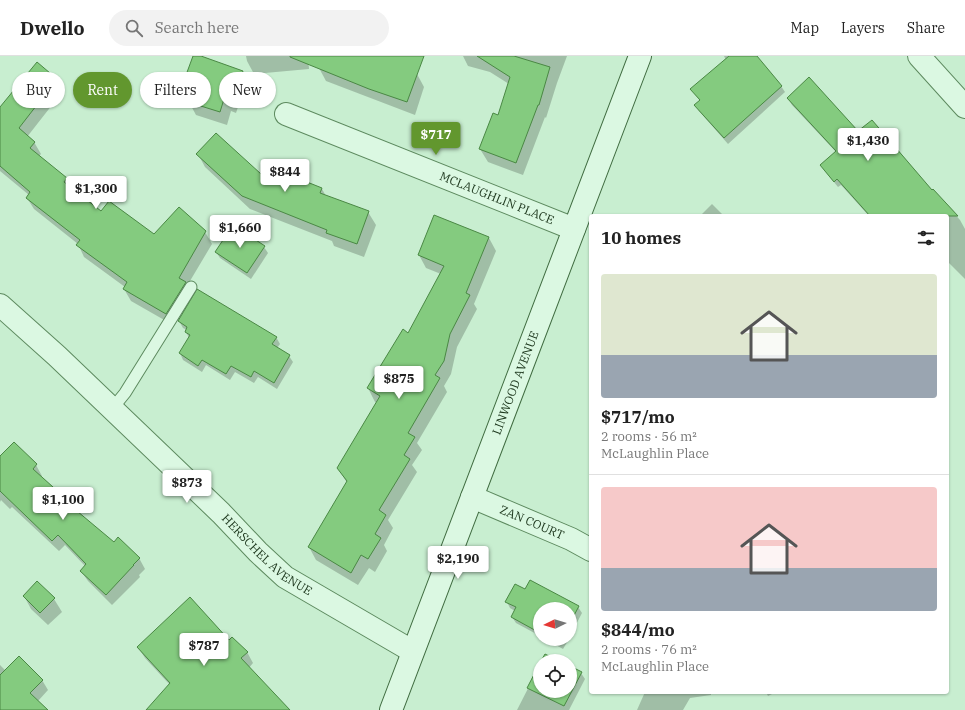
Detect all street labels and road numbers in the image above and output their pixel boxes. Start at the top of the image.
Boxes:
street label: MCLAUGHLIN PLACE [438,168,556,227]
street label: LINWOOD AVENUE [489,329,542,437]
street label: ZAN COURT [497,502,567,542]
street label: HERSCHEL AVENUE [219,511,315,598]

